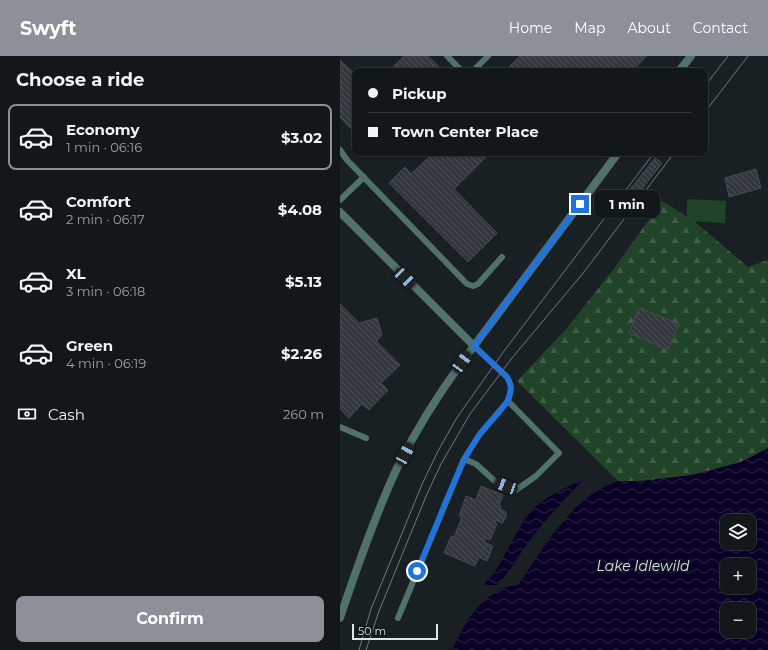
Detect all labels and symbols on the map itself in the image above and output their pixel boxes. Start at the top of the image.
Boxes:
callout: 1 min [594,190,660,218]
route end [571,195,589,213]
car [392,265,418,291]
car [450,349,474,375]
car [394,441,416,467]
car [493,476,519,496]
water label: Lake Idlewild [597,557,690,575]
route start [408,562,426,580]
scale bar [352,622,438,641]

